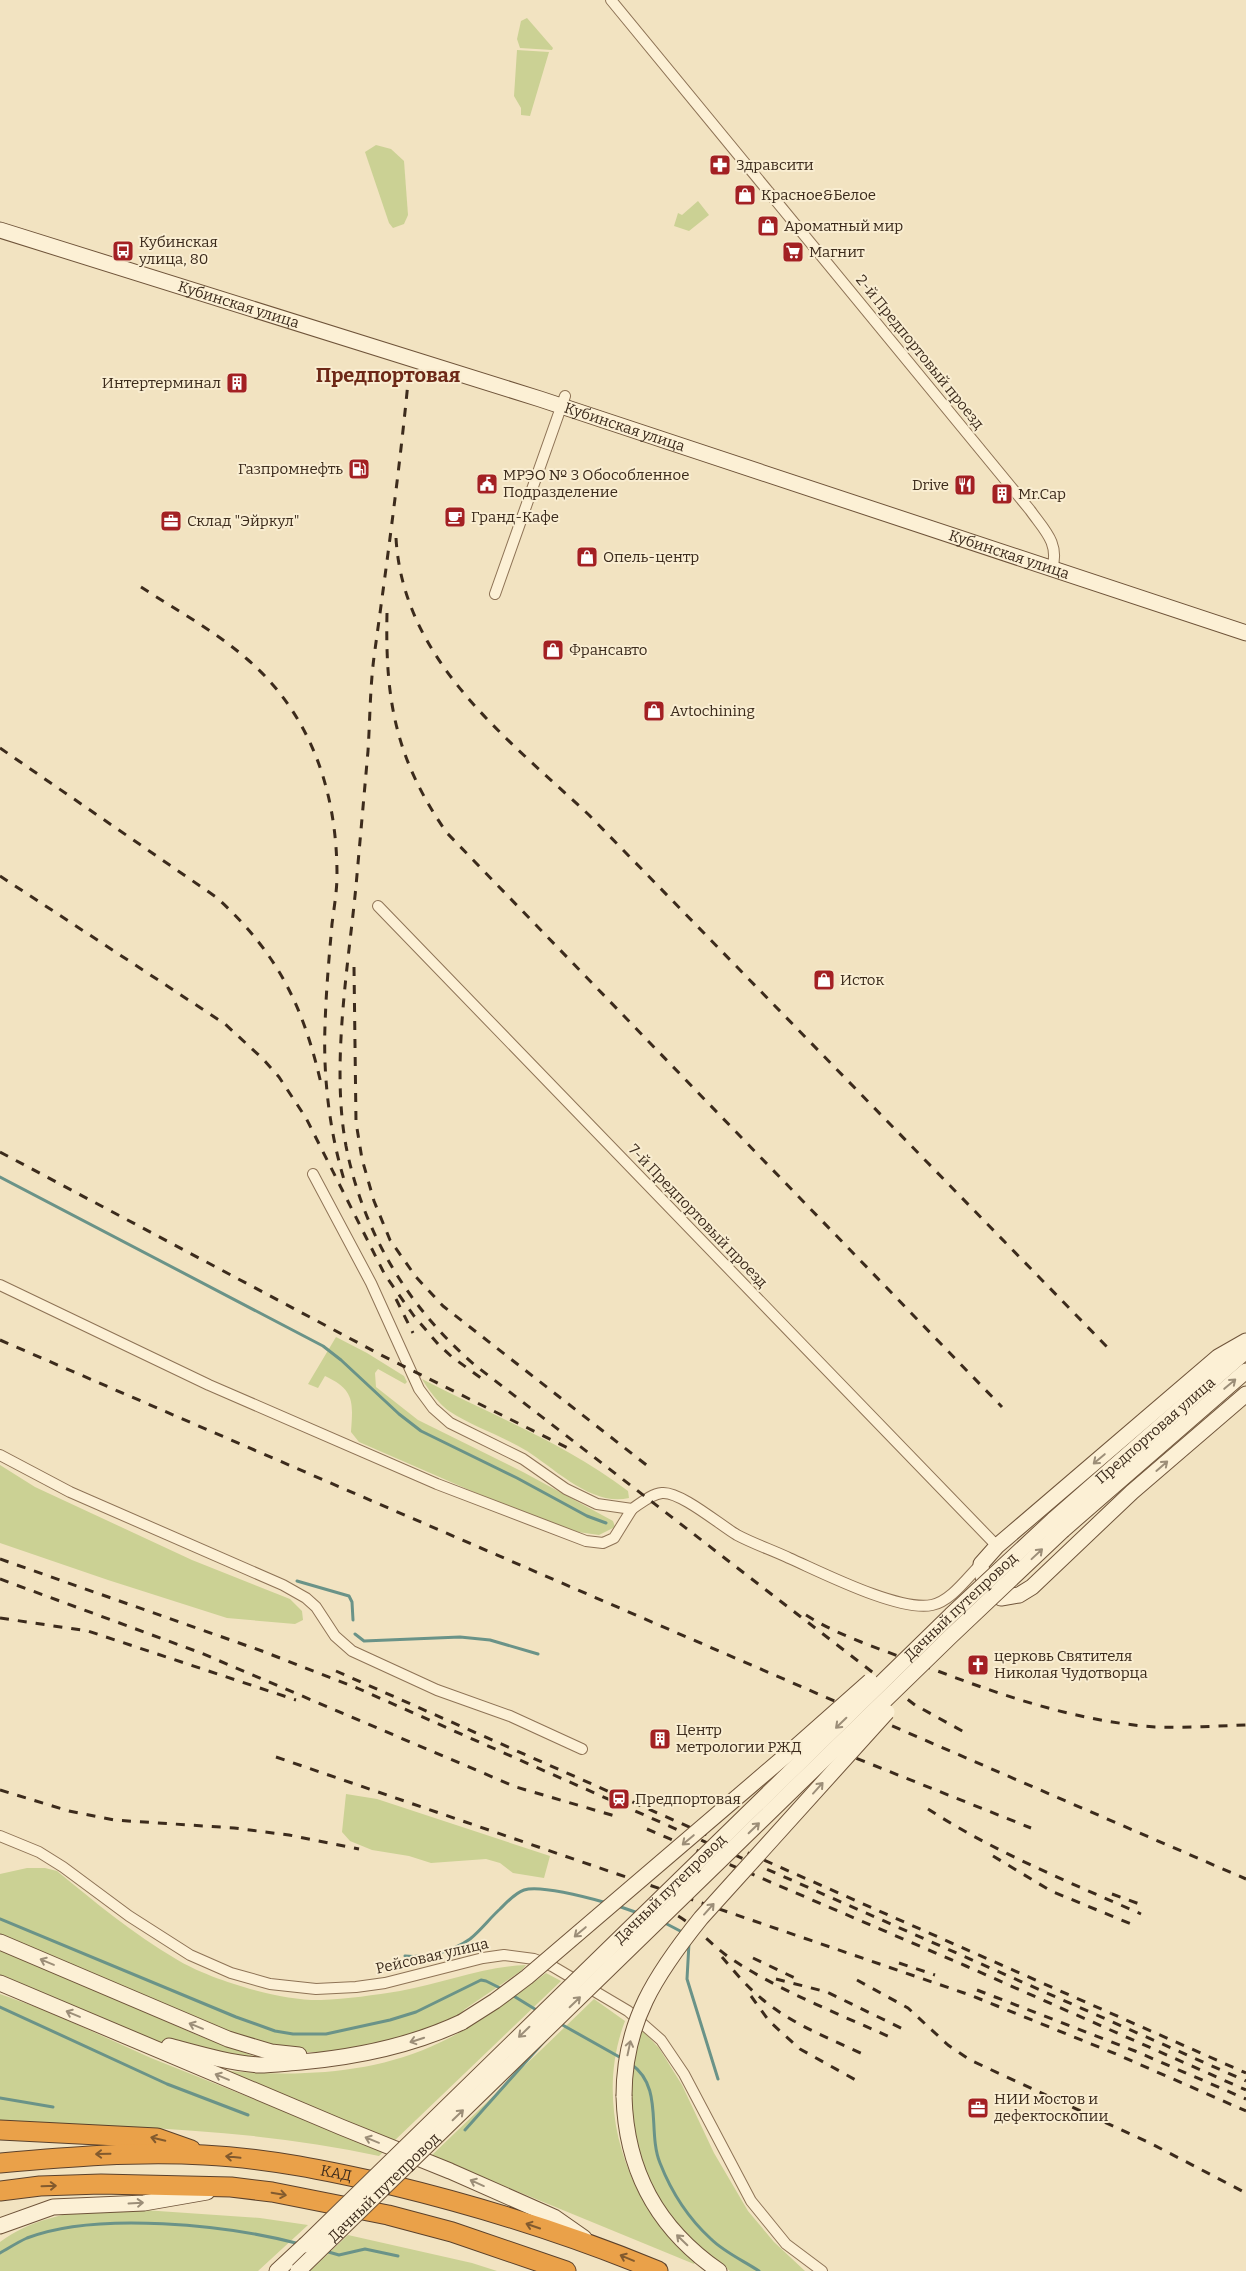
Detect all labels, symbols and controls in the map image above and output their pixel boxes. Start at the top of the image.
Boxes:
pharmacy icon: Здравсити [708,153,732,177]
place label: Здравсити [736,156,814,174]
shop icon: Красное&Белое [733,183,757,207]
place label: Красное&Белое [761,186,876,204]
shop icon: Ароматный мир [756,214,780,238]
place label: Ароматный мир [784,217,903,235]
place label: Кубинская улица, 80 [138,233,218,268]
bus stop icon: Кубинская улица, 80 [111,239,135,263]
supermarket icon: Магнит [781,240,805,264]
place label: Магнит [809,243,865,261]
street label: 2-й Предпортовый проезд [852,271,988,433]
street label: Кубинская улица [176,277,301,332]
district label: Предпортовая [316,363,460,387]
building icon: Интертерминал [225,371,249,395]
place label: Интертерминал [102,374,221,392]
street label: Кубинская улица [562,399,687,455]
fuel station icon: Газпромнефть [347,457,371,481]
place label: Газпромнефть [238,460,343,478]
place label: МРЭО № 3 Обособленное Подразделение [503,466,689,501]
public building icon: МРЭО № 3 Обособленное Подразделение [475,472,499,496]
restaurant icon: Drive [953,473,977,497]
place label: Drive [912,476,949,494]
building icon: Mr.Cap [990,482,1014,506]
place label: Mr.Cap [1018,485,1066,503]
cafe icon: Гранд-Кафе [443,505,467,529]
place label: Гранд-Кафе [471,508,559,526]
office icon: Склад "Эйркул" [159,509,183,533]
place label: Склад "Эйркул" [187,512,299,530]
street label: Кубинская улица [946,526,1072,583]
shop icon: Опель-центр [575,545,599,569]
place label: Опель-центр [603,548,699,566]
shop icon: Франсавто [541,638,565,662]
place label: Франсавто [569,641,647,659]
shop icon: Avtochining [642,699,666,723]
place label: Avtochining [670,702,755,720]
shop icon: Исток [812,968,836,992]
place label: Исток [840,971,884,989]
street label: 7-й Предпортовый проезд [625,1141,771,1291]
street label: Предпортовая улица [1092,1373,1219,1488]
one-way arrow [1224,1378,1237,1390]
one-way arrow [1093,1453,1106,1465]
one-way arrow [1156,1460,1169,1472]
street label: Дачный путепровод [901,1549,1021,1664]
one-way arrow [1030,1549,1043,1560]
place label: церковь Святителя Николая Чудотворца [994,1647,1148,1682]
church icon: церковь Святителя Николая Чудотворца [966,1653,990,1677]
one-way arrow [835,1717,847,1729]
place label: Центр метрологии РЖД [676,1721,802,1756]
building icon: Центр метрологии РЖД [648,1727,672,1751]
one-way arrow [812,1782,824,1795]
station icon: Предпортовая [607,1787,631,1811]
place label: Предпортовая [635,1790,741,1808]
one-way arrow [748,1822,760,1834]
street label: Дачный путепровод [611,1831,730,1947]
one-way arrow [681,1834,694,1846]
one-way arrow [703,1902,715,1915]
one-way arrow [574,1926,587,1937]
street label: Рейсовая улица [374,1934,490,1978]
one-way arrow [40,1957,55,1967]
one-way arrow [569,1996,581,2008]
one-way arrow [66,2008,81,2018]
one-way arrow [189,2020,204,2030]
one-way arrow [518,2026,530,2038]
one-way arrow [410,2036,425,2045]
one-way arrow [625,2040,634,2056]
one-way arrow [215,2071,230,2081]
place label: НИИ мостов и дефектоскопии [994,2090,1109,2125]
office icon: НИИ мостов и дефектоскопии [966,2096,990,2120]
one-way arrow [452,2109,465,2121]
street label: Дачный путепровод [324,2129,444,2246]
one-way arrow [150,2134,166,2143]
one-way arrow [365,2135,380,2144]
one-way arrow [95,2149,111,2159]
one-way arrow [225,2152,241,2162]
street label: КАД [319,2161,354,2185]
one-way arrow [470,2177,485,2187]
one-way arrow [40,2181,56,2191]
one-way arrow [271,2189,287,2199]
one-way arrow [128,2199,144,2208]
one-way arrow [526,2220,542,2230]
one-way arrow [676,2234,688,2246]
one-way arrow [620,2253,635,2263]

